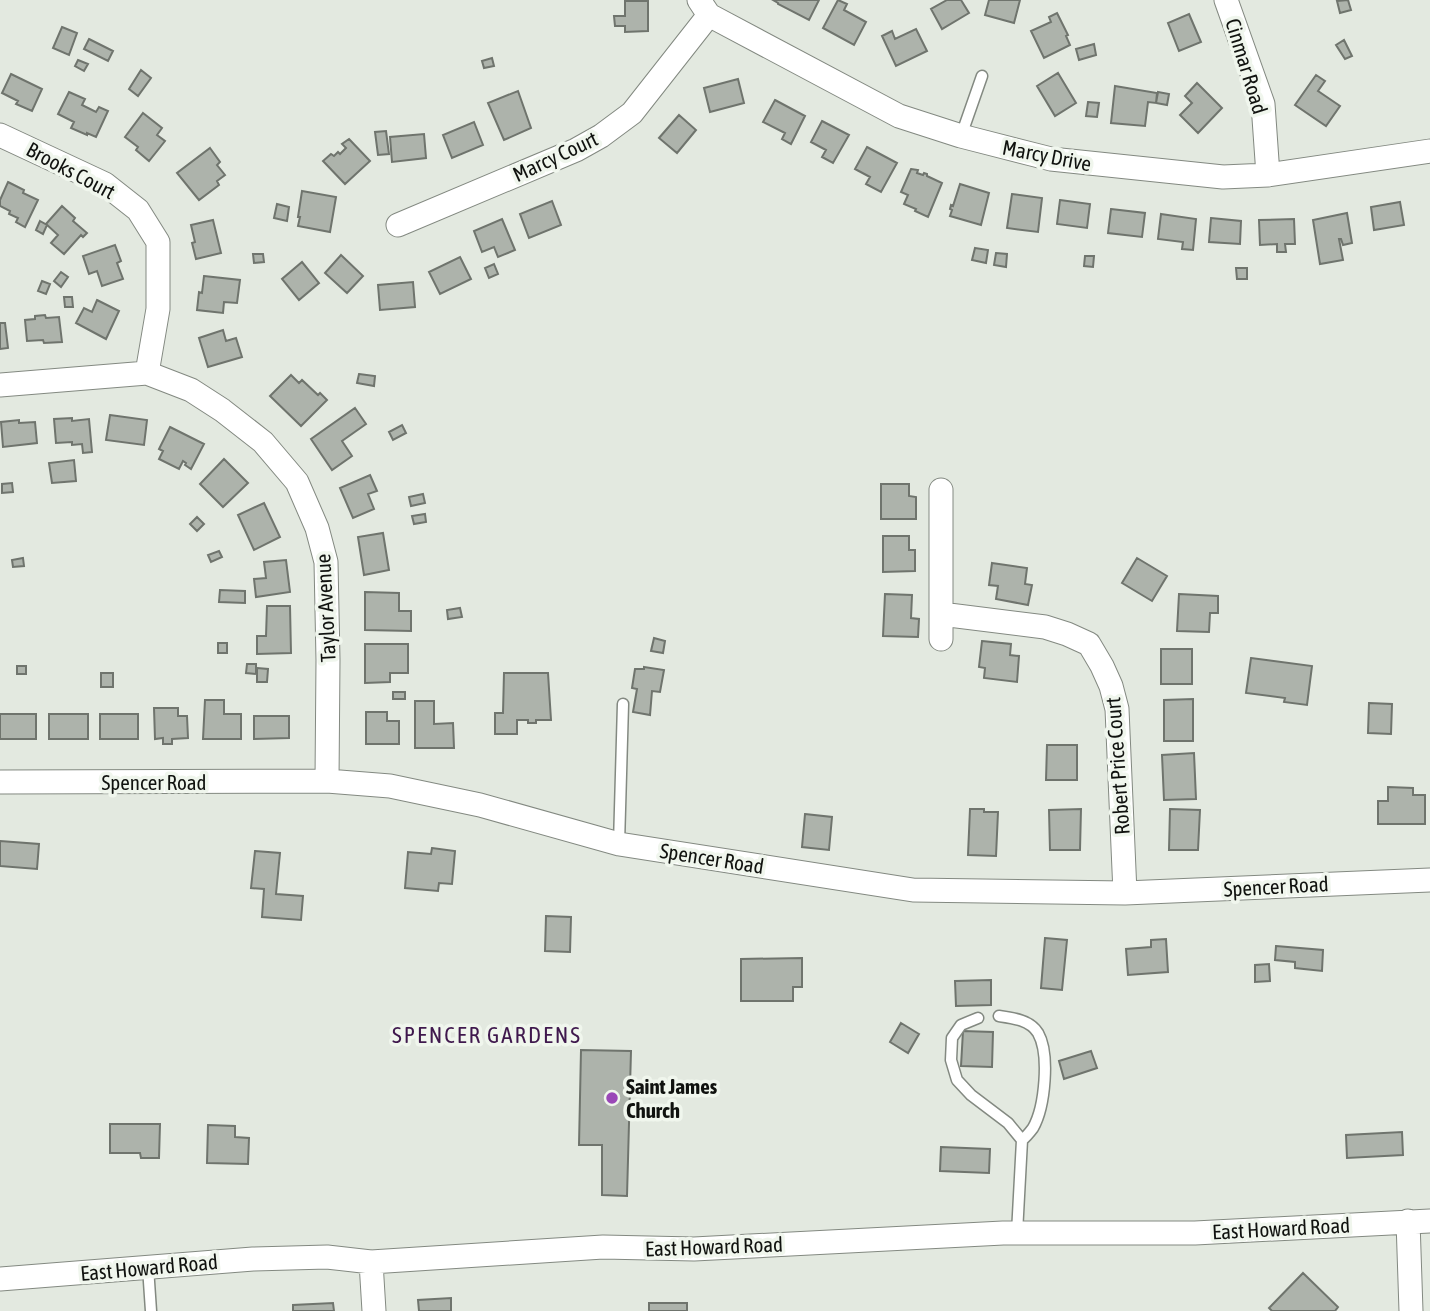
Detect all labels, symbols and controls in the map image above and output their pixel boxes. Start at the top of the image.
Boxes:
street label: Cinmar Road [1221,15,1273,117]
street label: Marcy Court [509,126,601,186]
street label: Marcy Drive [1000,135,1094,175]
street label: Brooks Court [23,137,119,203]
street label: Taylor Avenue [310,553,340,663]
street label: Robert Price Court [1100,696,1134,836]
street label: Spencer Road [102,770,206,794]
street label: Spencer Road [658,838,766,878]
street label: Spencer Road [1223,871,1329,901]
district label: SPENCER GARDENS [392,1022,582,1048]
place label: Saint James Church [626,1074,718,1122]
marker: Saint James Church [604,1090,620,1106]
street label: East Howard Road [1211,1212,1351,1244]
street label: East Howard Road [645,1232,783,1260]
street label: East Howard Road [79,1249,219,1285]

